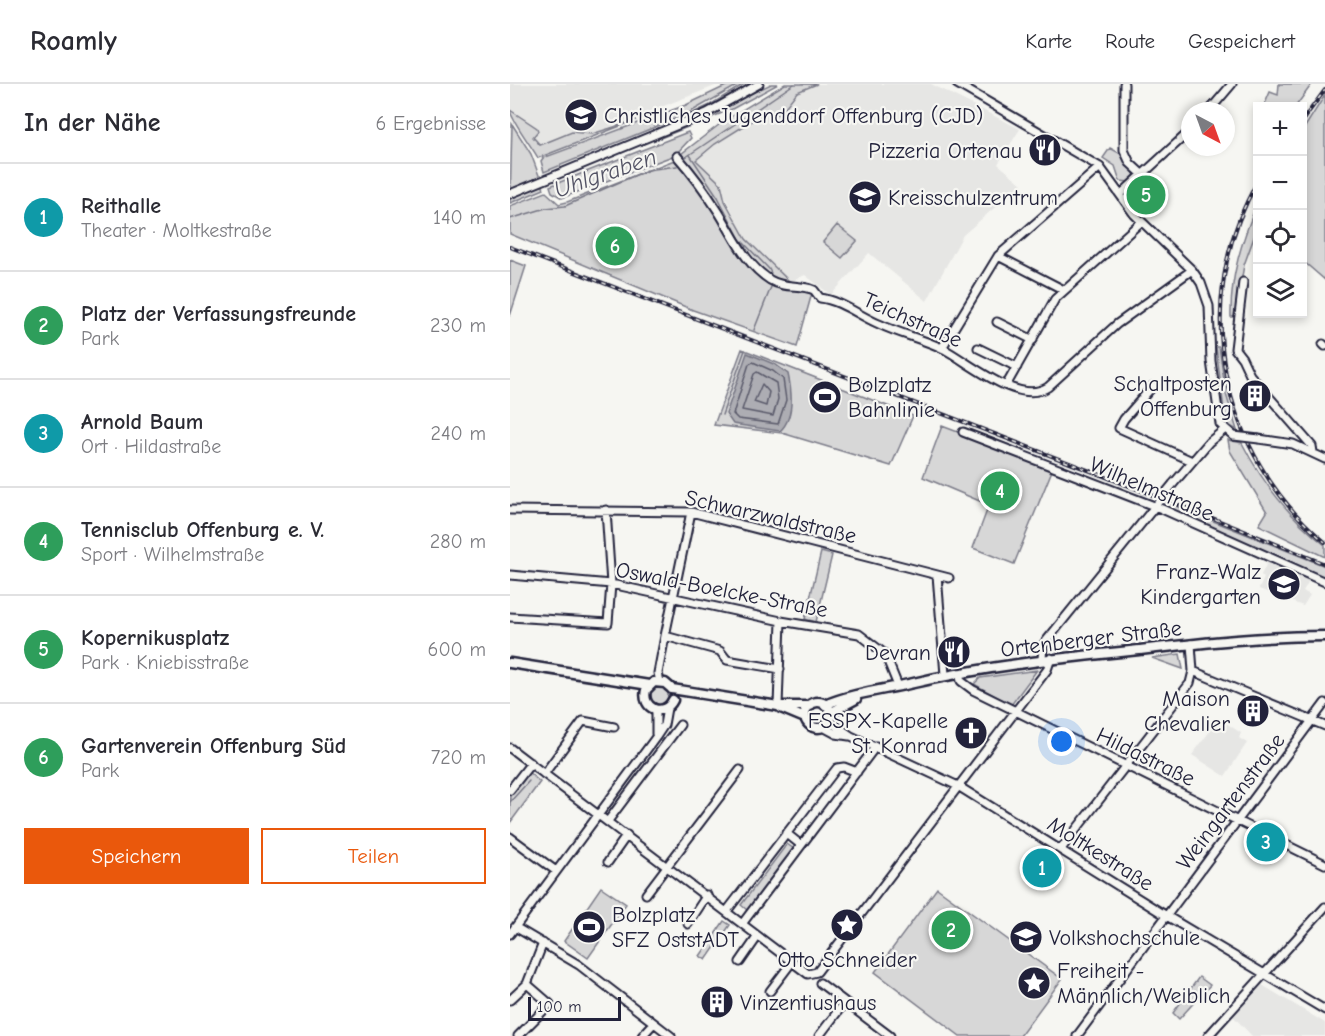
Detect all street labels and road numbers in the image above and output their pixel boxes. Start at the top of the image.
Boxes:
street label: Teichstraße [859,287,966,353]
street label: Wilhelmstraße [1086,451,1218,527]
street label: Schwarzwaldstraße [682,485,859,549]
street label: Oswald-Boelcke-Straße [614,557,830,623]
street label: Ortenberger Straße [999,615,1183,663]
street label: Hildastraße [1092,722,1199,792]
street label: Weingartenstraße [1171,728,1291,875]
street label: Moltkestraße [1043,811,1158,897]

